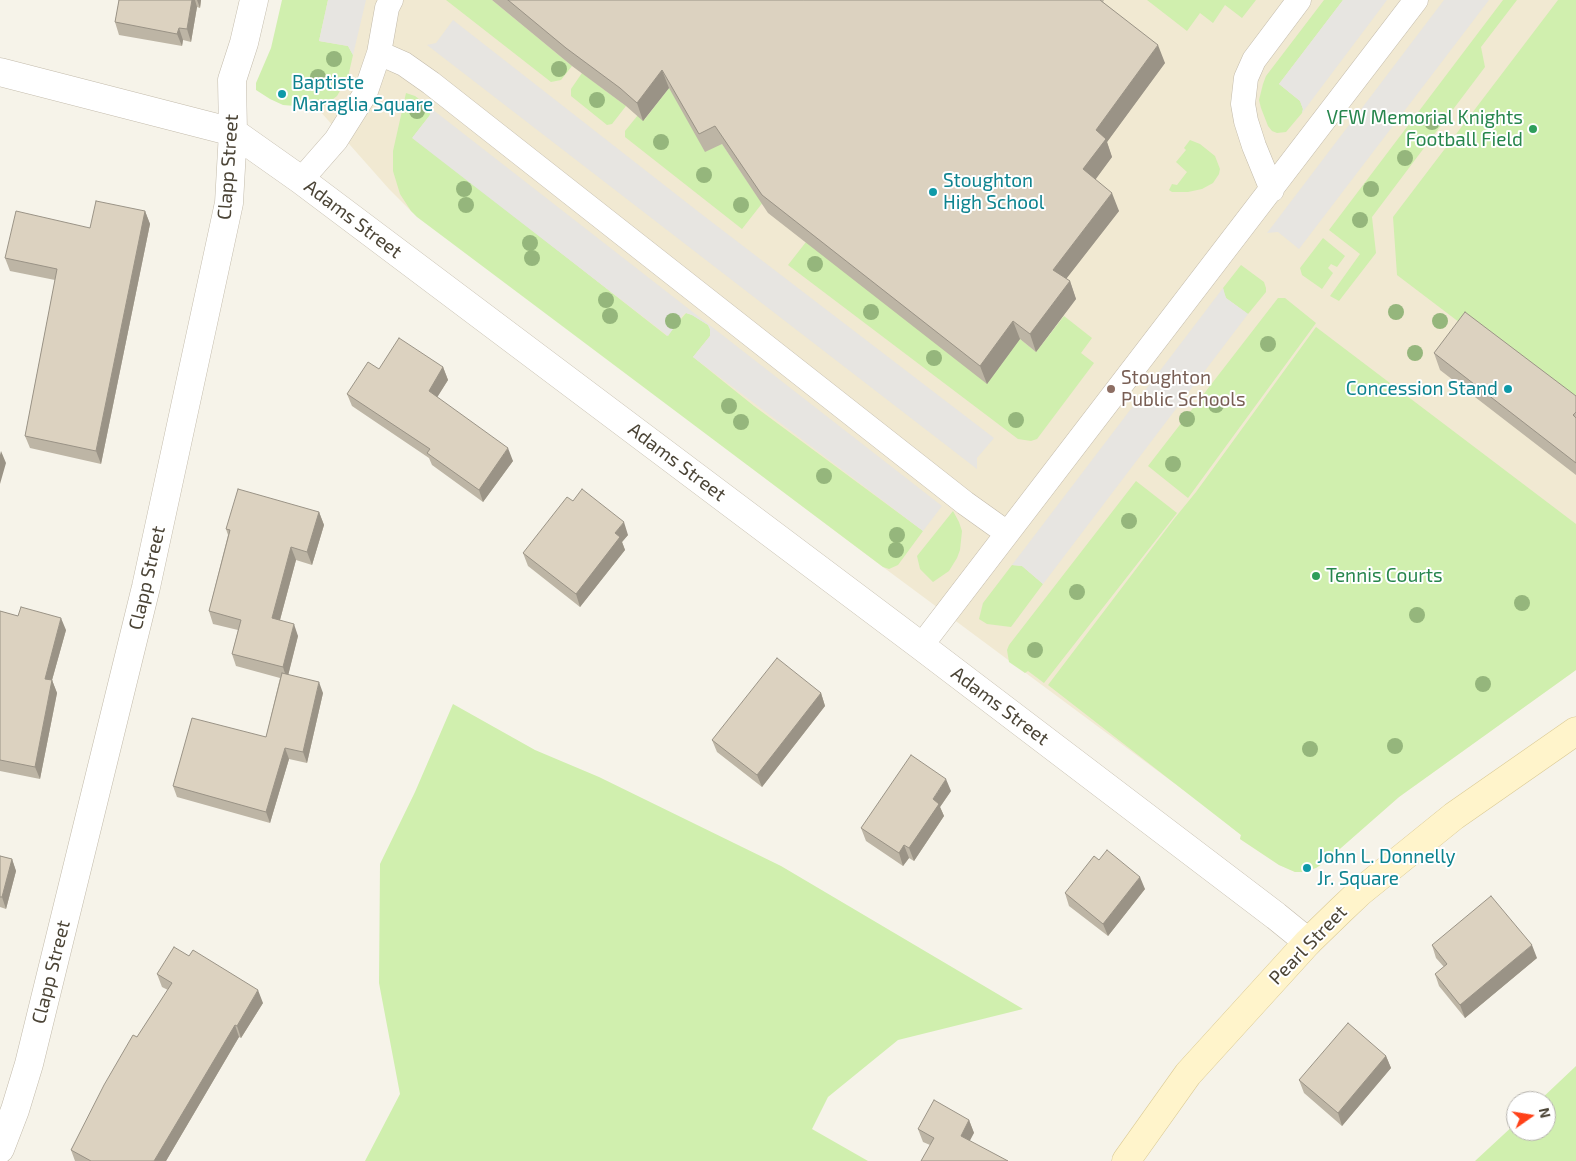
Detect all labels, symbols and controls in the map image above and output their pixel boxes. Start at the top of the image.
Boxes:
place label: Baptiste Maraglia Square [292,72,433,116]
marker: Baptiste Maraglia Square [276,88,288,100]
place label: VFW Memorial Knights Football Field [1326,107,1523,151]
street label: Clapp Street [213,113,243,221]
marker: VFW Memorial Knights Football Field [1527,123,1539,135]
place label: Stoughton High School [943,170,1044,214]
street label: Adams Street [300,175,406,263]
marker: Stoughton High School [927,186,939,198]
place label: Stoughton Public Schools [1121,367,1246,411]
place label: Concession Stand [1346,378,1498,400]
marker: Stoughton Public Schools [1105,383,1117,395]
marker: Concession Stand [1502,383,1514,395]
street label: Adams Street [624,418,730,506]
street label: Clapp Street [124,524,170,632]
place label: Tennis Courts [1326,565,1443,587]
marker: Tennis Courts [1310,570,1322,582]
street label: Adams Street [947,662,1053,750]
place label: John L. Donnelly Jr. Square [1317,846,1456,890]
marker: John L. Donnelly Jr. Square [1301,862,1313,874]
street label: Pearl Street [1264,900,1352,990]
street label: Clapp Street [27,918,75,1026]
north arrow [1506,1091,1556,1141]
text: N [1536,1106,1555,1120]

